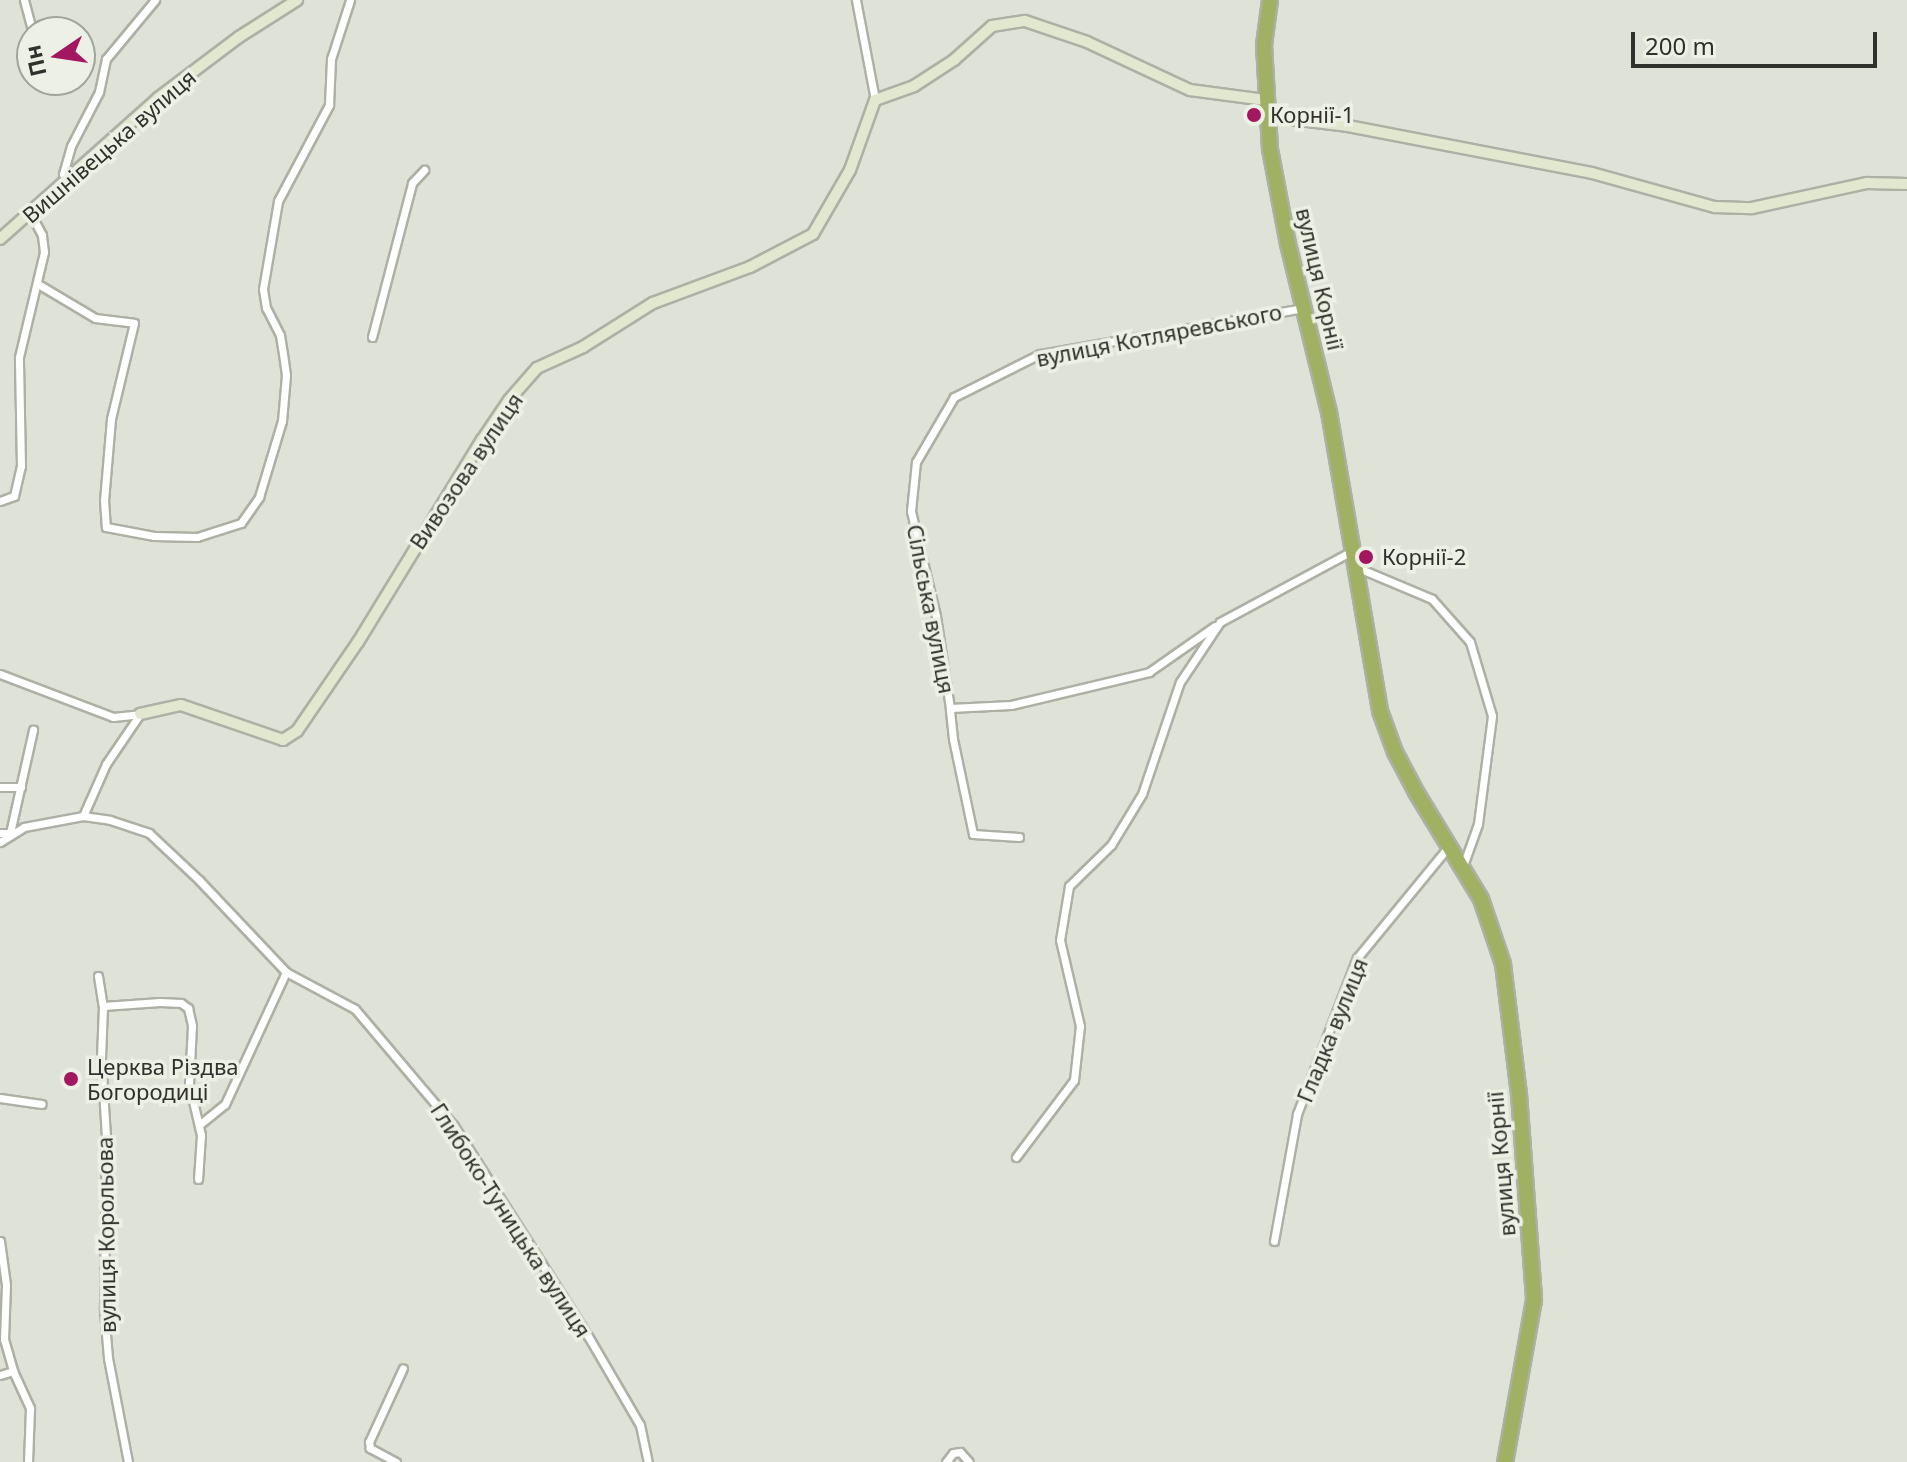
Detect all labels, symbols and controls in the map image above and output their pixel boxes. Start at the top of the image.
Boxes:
north arrow [16,16,96,96]
scale bar [1635,16,1881,66]
text: 200 m [1645,29,1715,62]
text: Пн [16,42,53,80]
street label: Вишнівецька вулиця [17,64,201,228]
place label: Корнії-1 [1270,102,1354,128]
marker: Корнії-1 [1245,106,1263,124]
street label: вулиця Корнії [1291,205,1349,353]
street label: вулиця Котляревського [1034,298,1284,372]
street label: Вивозова вулиця [404,388,528,554]
street label: Сільська вулиця [902,522,960,696]
place label: Корнії-2 [1382,544,1466,570]
marker: Корнії-2 [1357,548,1375,566]
street label: Гладка вулиця [1291,954,1373,1106]
place label: Церква Різдва Богородиці [87,1053,239,1104]
marker: Церква Різдва Богородиці [62,1070,80,1088]
street label: вулиця Корнії [1482,1090,1520,1238]
street label: Глибоко-Туницька вулиця [425,1098,597,1342]
street label: вулиця Корольова [91,1137,121,1333]

